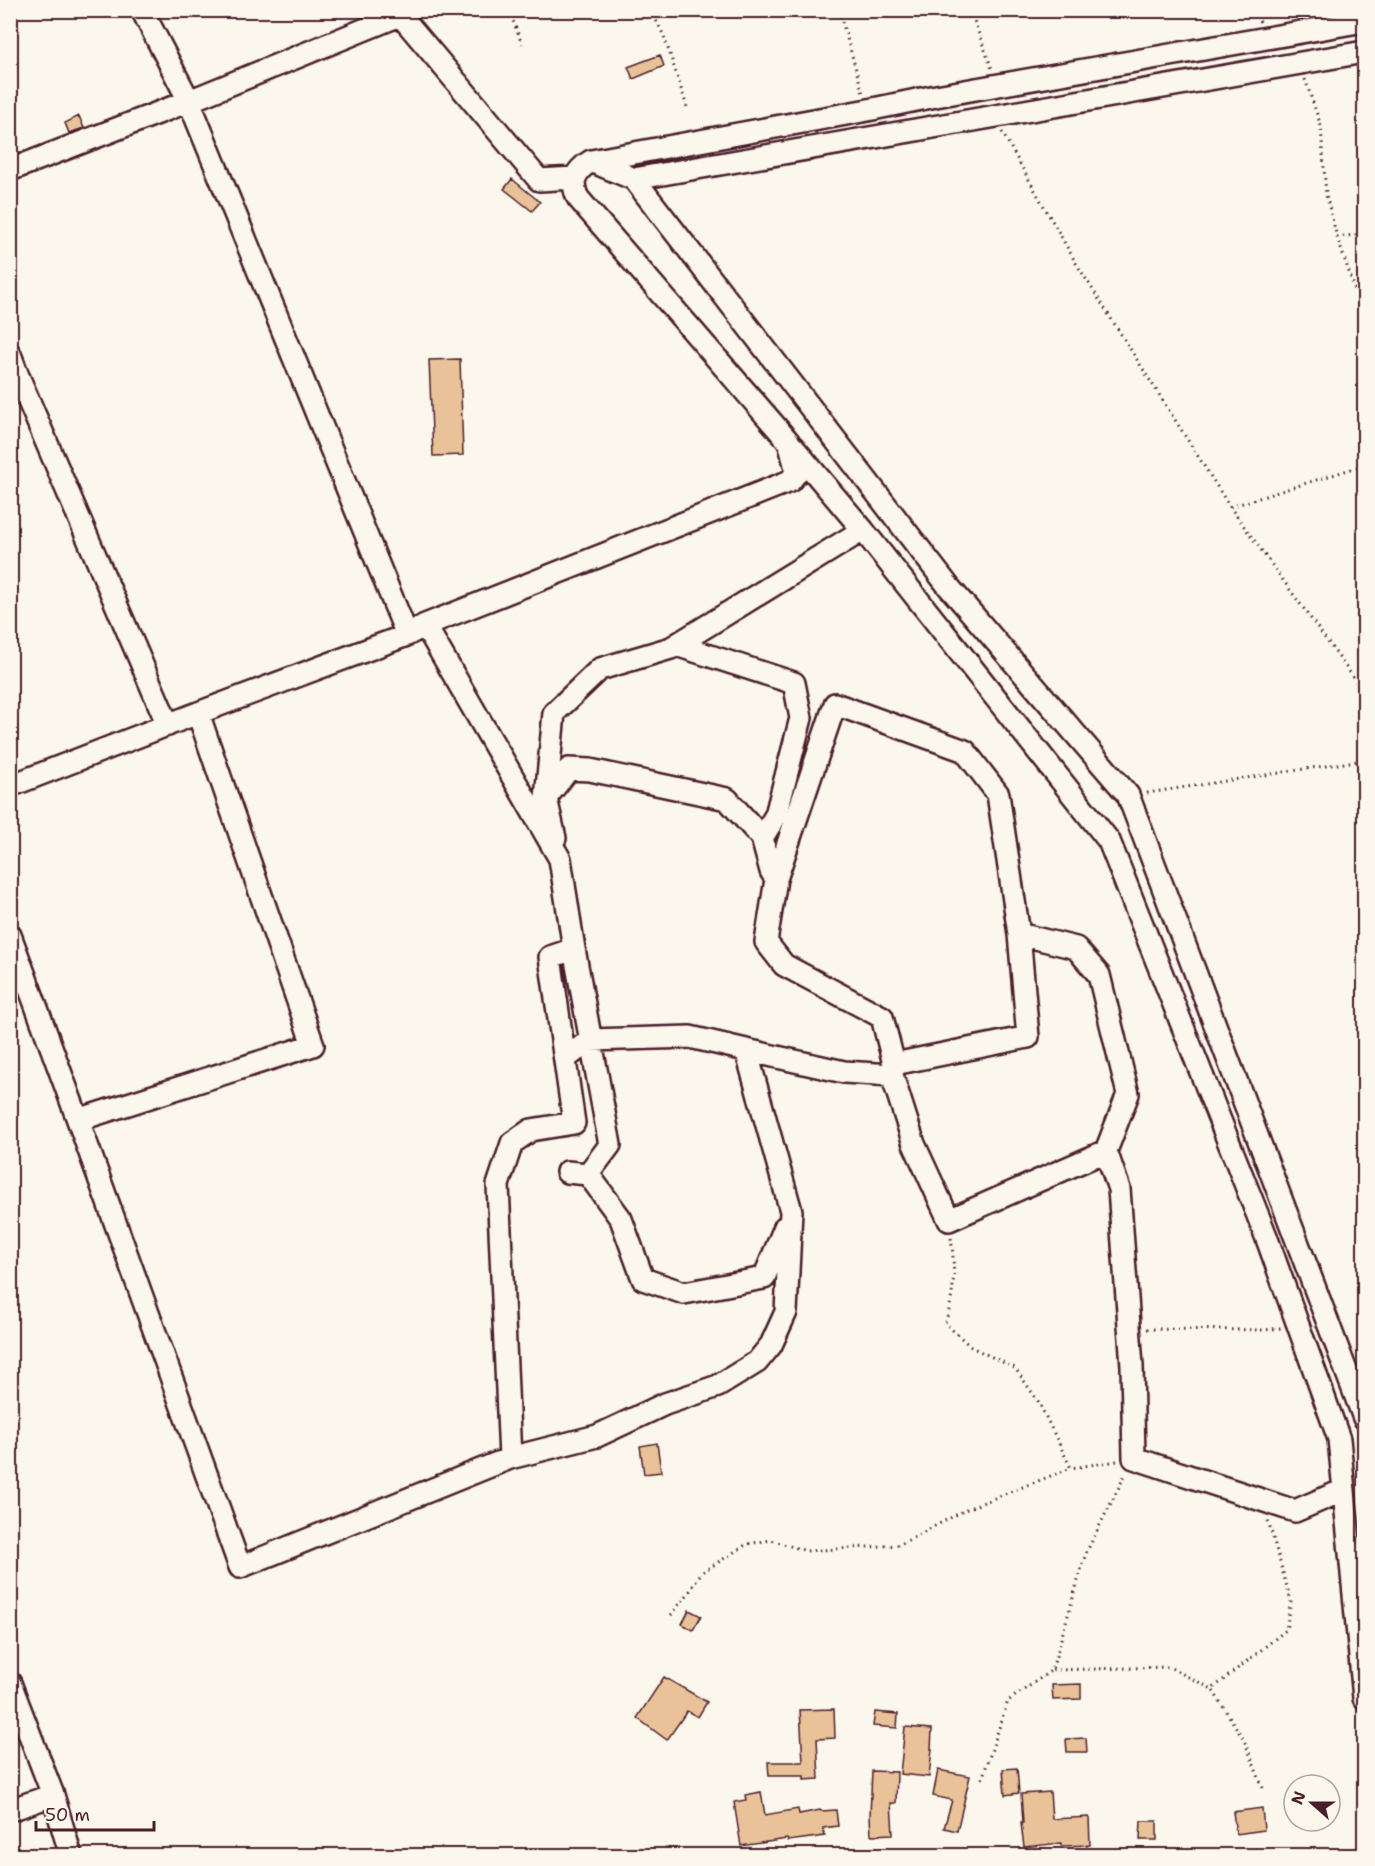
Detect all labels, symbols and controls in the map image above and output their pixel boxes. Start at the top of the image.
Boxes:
north arrow [1282,1773,1342,1833]
text: N [1286,1788,1311,1807]
scale bar [36,1794,154,1832]
text: 50 m [45,1803,90,1827]

